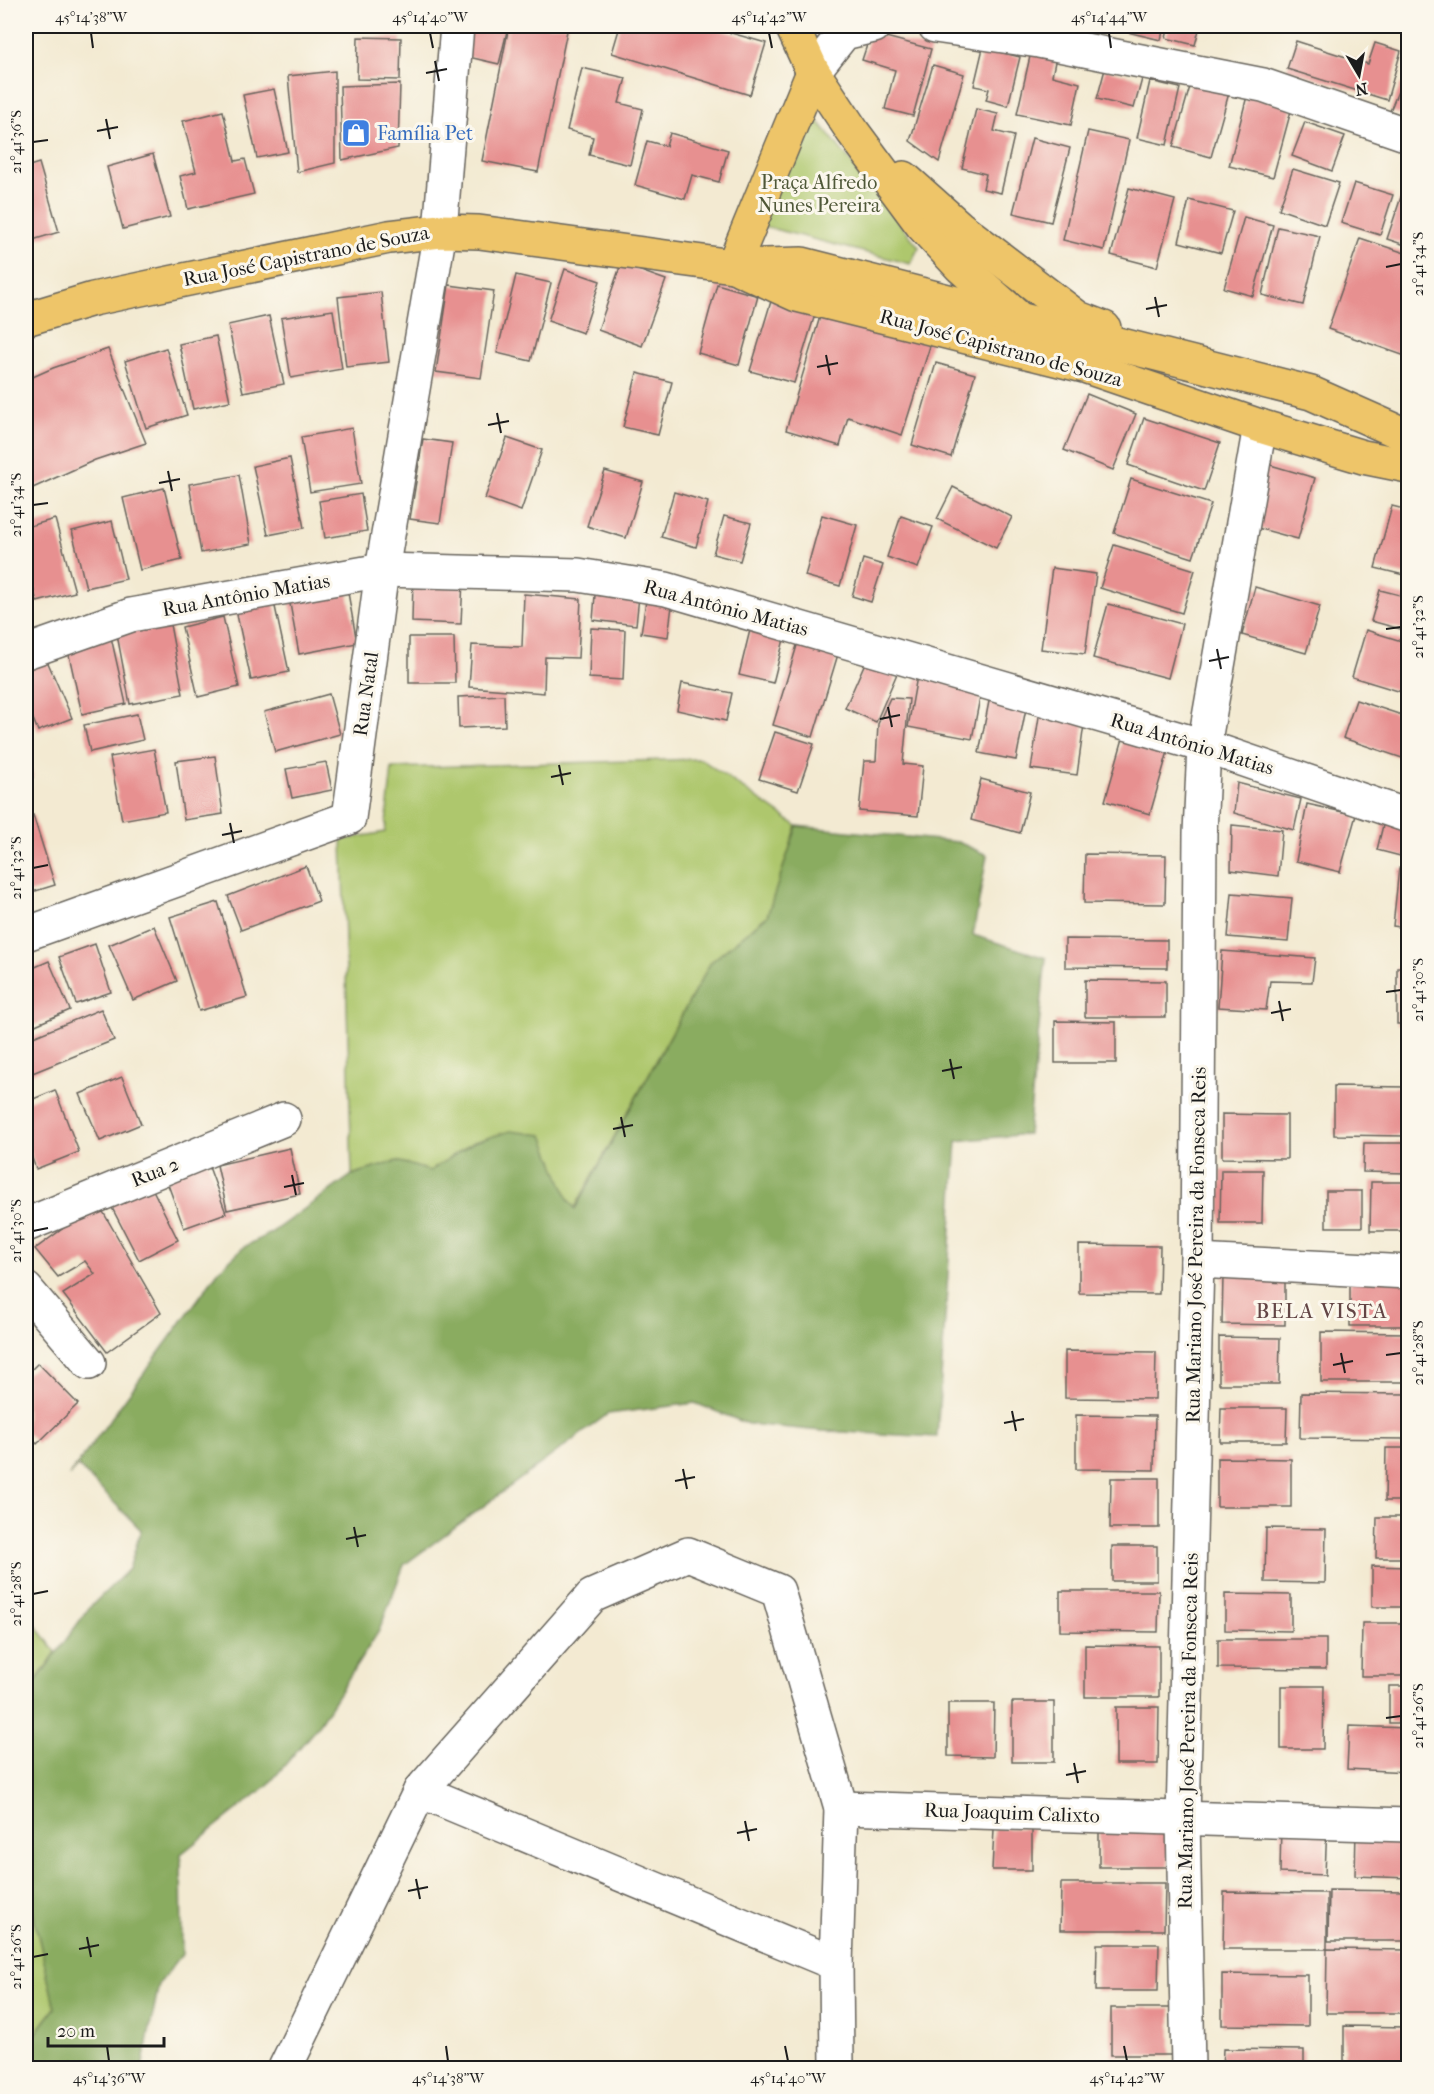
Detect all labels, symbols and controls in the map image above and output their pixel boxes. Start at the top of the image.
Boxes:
text: 45°14'38"W [55,8,128,26]
text: 45°14'40"W [392,8,469,26]
text: 45°14'42"W [732,8,808,26]
text: 45°14'44"W [1071,8,1148,26]
north arrow [1329,45,1389,105]
text: N [1353,79,1369,100]
text: 21°41'36"S [7,110,25,174]
shop icon: Família Pet [340,117,372,149]
place label: Família Pet [377,122,473,145]
park label: Praça Alfredo Nunes Pereira [758,171,881,217]
street label: Rua José Capistrano de Souza [181,221,432,291]
text: 21°41'34"S [1409,231,1427,296]
street label: Rua José Capistrano de Souza [877,305,1126,392]
text: 21°41'34"S [7,472,25,537]
street label: Rua Antônio Matias [160,569,332,621]
street label: Rua Antônio Matias [641,575,811,641]
text: 21°41'32"S [1409,595,1427,659]
street label: Rua Natal [349,650,383,738]
street label: Rua Antônio Matias [1108,708,1276,780]
text: 21°41'32"S [7,836,25,900]
text: 21°41'30"S [1409,958,1427,1022]
street label: Rua Mariano José Pereira da Fonseca Reis [1181,1067,1211,1423]
street label: Rua 2 [128,1152,182,1192]
text: 21°41'30"S [7,1199,25,1263]
district label: BELA VISTA [1256,1299,1388,1323]
text: 21°41'28"S [1409,1320,1427,1385]
street label: Rua Mariano José Pereira da Fonseca Reis [1173,1553,1203,1909]
text: 21°41'28"S [7,1561,25,1626]
text: 21°41'26"S [1409,1683,1427,1749]
street label: Rua Joaquim Calixto [924,1798,1100,1828]
text: 21°41'26"S [7,1924,25,1990]
scale bar [48,2010,164,2048]
text: 20 m [57,2021,95,2042]
text: 45°14'36"W [73,2069,147,2087]
text: 45°14'38"W [412,2069,485,2087]
text: 45°14'40"W [750,2069,827,2087]
text: 45°14'42"W [1090,2069,1166,2087]

